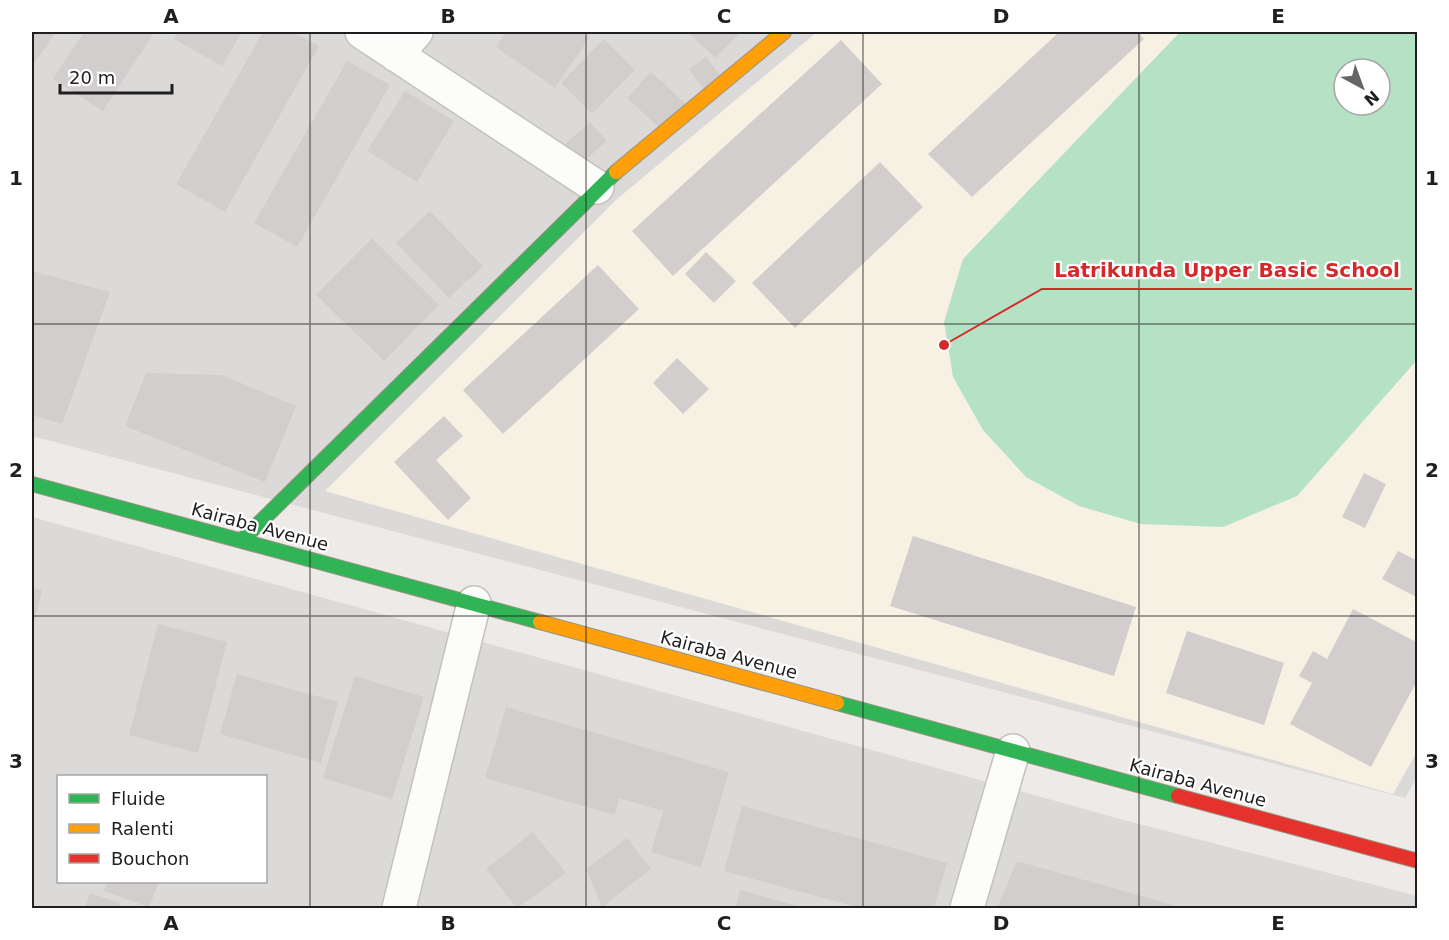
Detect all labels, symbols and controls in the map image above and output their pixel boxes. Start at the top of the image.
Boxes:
text: A [163,4,179,28]
text: B [440,4,456,28]
text: C [717,4,731,28]
text: D [993,4,1009,28]
text: E [1271,4,1285,28]
scale bar [60,57,172,95]
north arrow [1332,57,1392,117]
text: 20 m [69,67,115,88]
text: N [1360,86,1383,110]
text: 1 [9,166,23,190]
text: 1 [1425,166,1439,190]
callout: Latrikunda Upper Basic School [1042,251,1412,289]
text: Latrikunda Upper Basic School [1054,258,1400,282]
text: 2 [9,458,23,482]
text: 2 [1425,458,1439,482]
street label: Kairaba Avenue [189,498,331,555]
street label: Kairaba Avenue [658,626,800,683]
text: 3 [9,749,23,773]
text: 3 [1425,749,1439,773]
street label: Kairaba Avenue [1127,754,1269,811]
legend [57,775,267,883]
text: Fluide [111,788,165,809]
text: Ralenti [111,818,174,839]
text: Bouchon [111,848,190,869]
text: A [163,911,179,935]
text: B [440,911,456,935]
text: C [717,911,731,935]
text: D [993,911,1009,935]
text: E [1271,911,1285,935]

